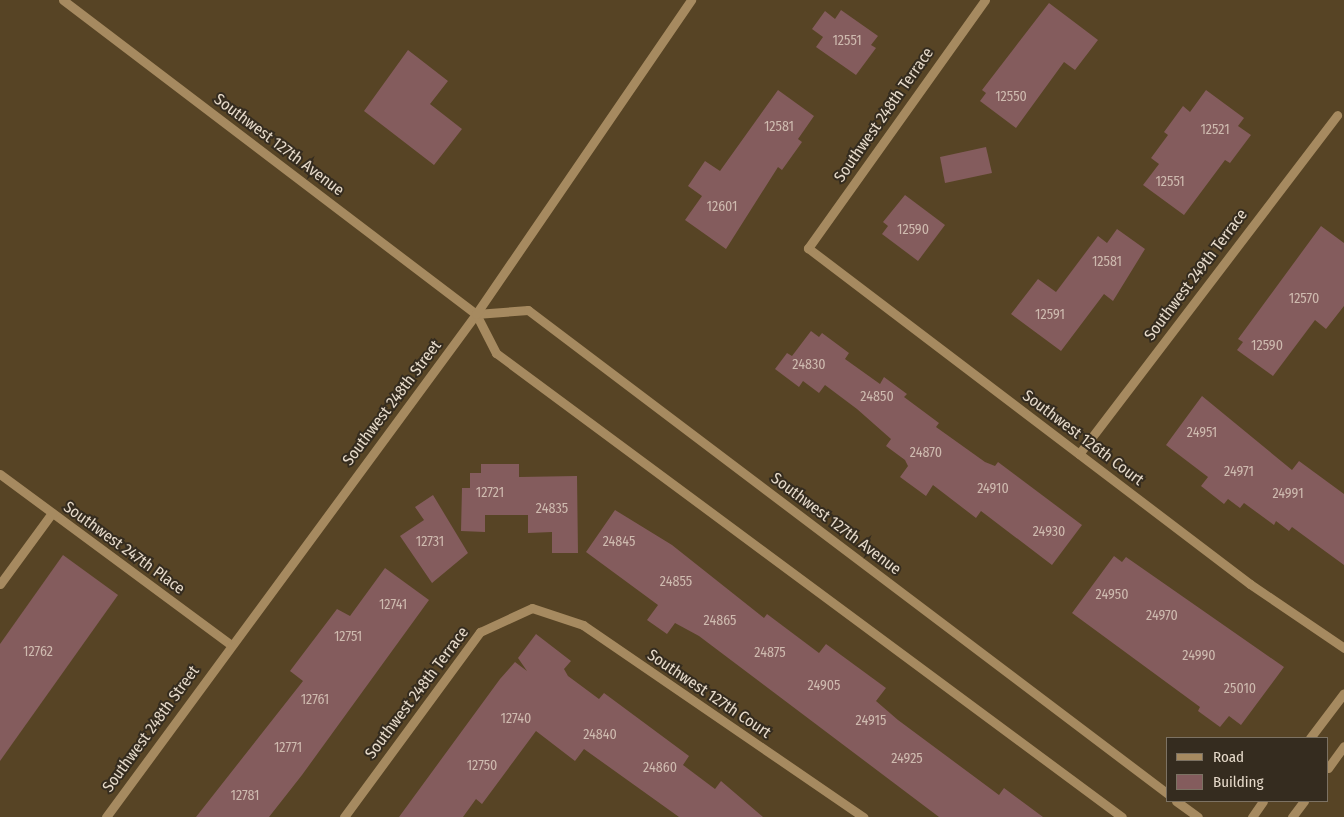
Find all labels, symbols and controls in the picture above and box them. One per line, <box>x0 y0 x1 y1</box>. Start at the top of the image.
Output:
house number: 12551 <box>832 33 862 49</box>
street label: Southwest 248th Terrace <box>830 44 938 186</box>
house number: 12550 <box>995 89 1027 105</box>
street label: Southwest 127th Avenue <box>210 90 348 200</box>
house number: 12581 <box>764 119 794 135</box>
house number: 12521 <box>1200 122 1230 138</box>
house number: 12551 <box>1155 174 1185 190</box>
house number: 12601 <box>707 199 737 215</box>
street label: Southwest 249th Terrace <box>1140 206 1252 344</box>
house number: 12590 <box>897 222 929 238</box>
house number: 12581 <box>1092 254 1122 270</box>
house number: 12570 <box>1289 291 1319 307</box>
house number: 12591 <box>1035 307 1065 323</box>
street label: Southwest 248th Street <box>339 337 445 469</box>
house number: 12590 <box>1251 338 1283 354</box>
house number: 24830 <box>792 357 826 373</box>
street label: Southwest 126th Court <box>1019 386 1147 490</box>
house number: 24850 <box>860 389 894 405</box>
house number: 24951 <box>1187 425 1217 441</box>
house number: 24870 <box>910 445 942 461</box>
house number: 24971 <box>1224 464 1254 480</box>
street label: Southwest 127th Avenue <box>767 469 905 579</box>
house number: 24910 <box>977 481 1009 497</box>
house number: 12721 <box>476 485 504 501</box>
house number: 24991 <box>1272 486 1304 502</box>
street label: Southwest 247th Place <box>60 498 188 598</box>
house number: 24835 <box>536 501 568 517</box>
house number: 24930 <box>1033 524 1065 540</box>
house number: 12731 <box>416 534 444 550</box>
house number: 24845 <box>603 534 635 550</box>
house number: 24855 <box>660 574 692 590</box>
house number: 24950 <box>1096 587 1128 603</box>
house number: 12741 <box>379 597 407 613</box>
house number: 24970 <box>1146 608 1178 624</box>
house number: 24865 <box>704 613 736 629</box>
street label: Southwest 248th Terrace <box>361 623 473 763</box>
house number: 12751 <box>334 629 362 645</box>
house number: 12762 <box>23 644 53 660</box>
street label: Southwest 127th Court <box>643 645 775 743</box>
house number: 24875 <box>754 645 786 661</box>
house number: 24990 <box>1182 648 1216 664</box>
street label: Southwest 248th Street <box>99 662 203 796</box>
house number: 24905 <box>808 678 840 694</box>
house number: 25010 <box>1224 681 1256 697</box>
house number: 12761 <box>301 692 329 708</box>
house number: 12740 <box>501 711 531 727</box>
house number: 24915 <box>856 713 886 729</box>
house number: 24840 <box>583 727 617 743</box>
legend <box>1166 737 1329 802</box>
house number: 12771 <box>274 740 302 756</box>
text: Road <box>1213 748 1244 766</box>
house number: 24925 <box>891 751 923 767</box>
house number: 12750 <box>467 758 497 774</box>
house number: 24860 <box>643 760 677 776</box>
text: Building <box>1213 773 1264 791</box>
house number: 12781 <box>230 788 260 804</box>

